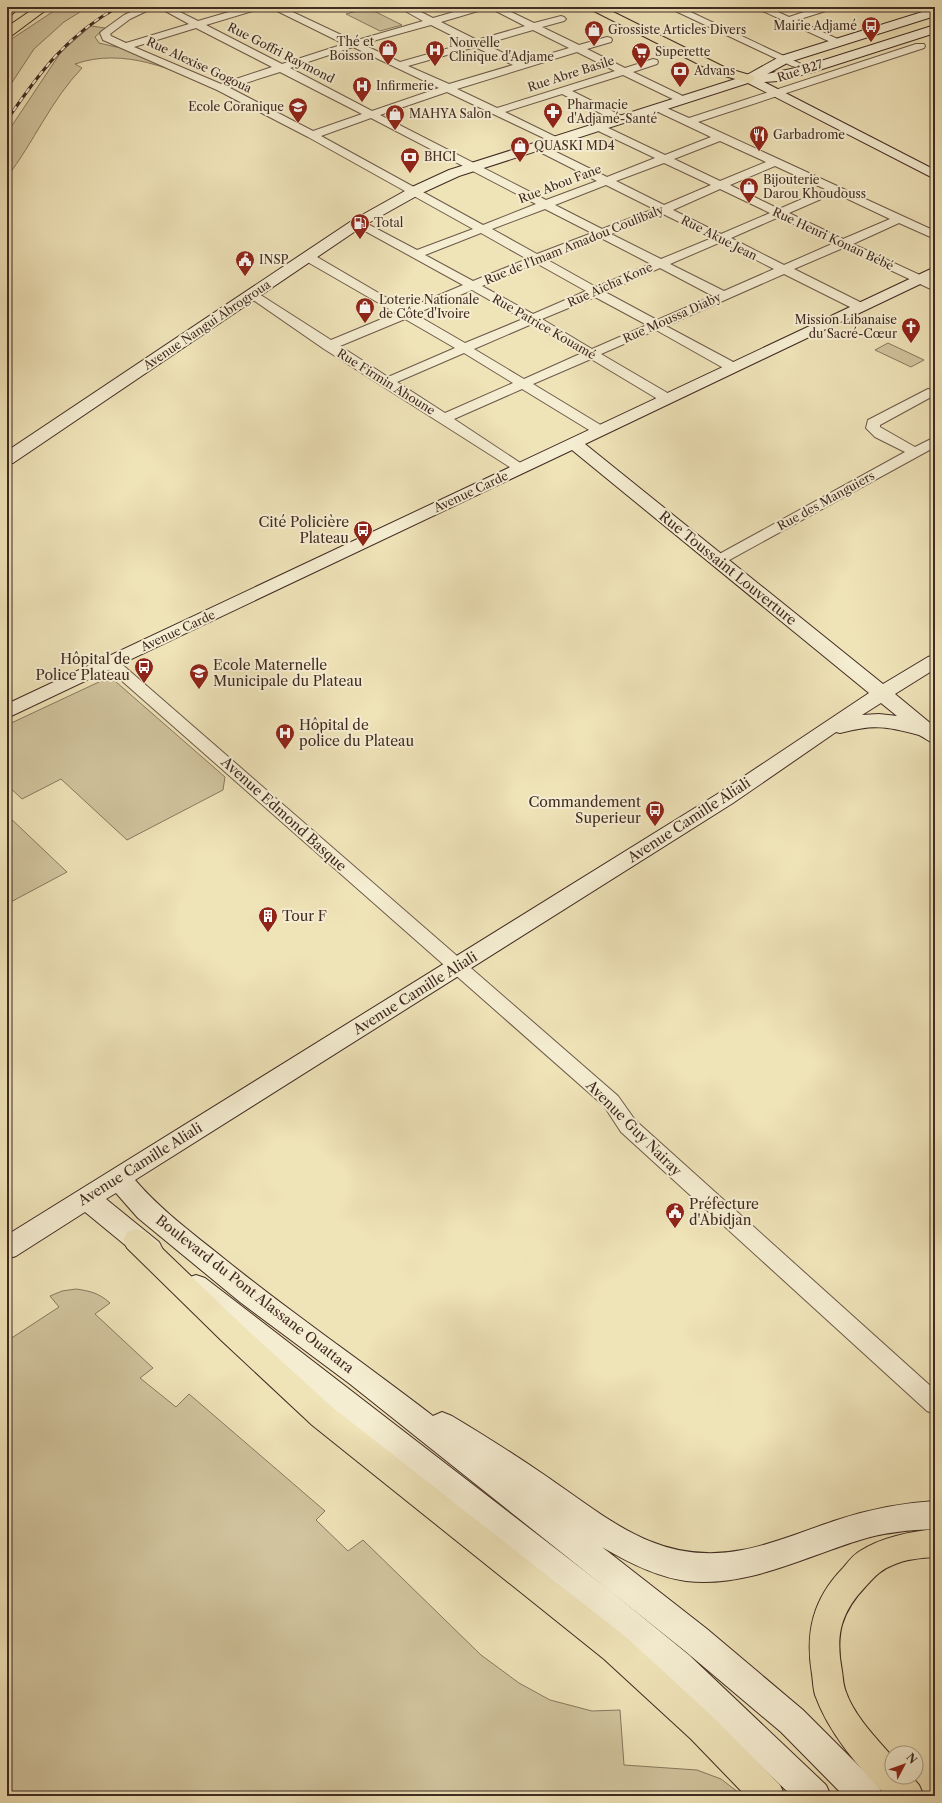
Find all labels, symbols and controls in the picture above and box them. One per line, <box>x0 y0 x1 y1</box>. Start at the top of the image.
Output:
bus stop icon: Mairie Adjamé <box>860 15 882 43</box>
place label: Mairie Adjamé <box>773 18 857 33</box>
street label: Rue Goffri Raymond <box>225 19 338 86</box>
shop icon: Grossiste Articles Divers <box>583 19 605 47</box>
place label: Grossiste Articles Divers <box>608 22 746 37</box>
street label: Rue Alexise Gogoua <box>144 34 255 96</box>
place label: Thé et Boisson <box>329 34 375 63</box>
place label: Nouvelle Clinique d'Adjame <box>449 35 554 64</box>
shop icon: Thé et Boisson <box>377 38 399 66</box>
hospital icon: Nouvelle Clinique d'Adjame <box>424 39 446 67</box>
supermarket icon: Superette <box>630 41 652 69</box>
place label: Superette <box>655 44 711 59</box>
street label: Rue Abre Basile <box>526 52 616 95</box>
street label: Rue B27 <box>775 56 825 85</box>
bank icon: Advans <box>669 60 691 88</box>
place label: Advans <box>693 63 735 78</box>
hospital icon: Infirmerie <box>351 75 373 103</box>
place label: Infirmerie <box>376 78 434 93</box>
school or university icon: Ecole Coranique <box>287 96 309 124</box>
place label: Pharmacie d'Adjamé-Santé <box>567 97 658 126</box>
place label: Ecole Coranique <box>188 99 284 114</box>
pharmacy icon: Pharmacie d'Adjamé-Santé <box>542 101 564 129</box>
shop icon: MAHYA Salon <box>384 103 406 131</box>
place label: MAHYA Salon <box>409 106 492 121</box>
restaurant icon: Garbadrome <box>748 124 770 152</box>
place label: Garbadrome <box>773 127 845 142</box>
shop icon: QUASKI MD4 <box>509 135 531 163</box>
place label: QUASKI MD4 <box>534 138 615 153</box>
bank icon: BHCI <box>399 146 421 174</box>
place label: BHCI <box>424 149 456 164</box>
street label: Rue Abou Fane <box>516 161 604 206</box>
place label: Bijouterie Darou Khoudouss <box>763 172 866 201</box>
shop icon: Bijouterie Darou Khoudouss <box>738 176 760 204</box>
street label: Rue de l'Imam Amadou Coulibaly <box>482 202 666 287</box>
street label: Rue Henri Konan Bébé <box>770 204 897 273</box>
fuel station icon: Total <box>349 212 371 240</box>
street label: Rue Akue Jean <box>679 212 760 263</box>
place label: Total <box>374 215 404 230</box>
public building icon: INSP <box>234 249 256 277</box>
place label: INSP <box>259 252 289 267</box>
street label: Rue Aicha Kone <box>565 259 655 310</box>
street label: Avenue Nangui Abrogroua <box>139 276 274 373</box>
street label: Rue Moussa Diaby <box>620 289 723 346</box>
street label: Rue Patrice Kouamé <box>490 291 599 363</box>
place label: Loterie Nationale de Côte d'Ivoire <box>379 292 479 321</box>
shop icon: Loterie Nationale de Côte d'Ivoire <box>354 296 376 324</box>
place label: Mission Libanaise du Sacré-Cœur <box>795 312 897 341</box>
church icon: Mission Libanaise du Sacré-Cœur <box>900 316 922 344</box>
street label: Rue Firmin Ahoune <box>334 345 438 418</box>
street label: Avenue Carde <box>430 468 511 516</box>
street label: Rue des Manguiers <box>775 468 877 533</box>
street label: Rue Toussaint Louverture <box>656 507 801 629</box>
place label: Cité Policière Plateau <box>259 513 349 547</box>
bus stop icon: Cité Policière Plateau <box>352 519 374 547</box>
street label: Avenue Carde <box>137 607 218 655</box>
place label: Hôpital de Police Plateau <box>36 650 130 684</box>
bus stop icon: Hôpital de Police Plateau <box>133 656 155 684</box>
place label: Ecole Maternelle Municipale du Plateau <box>213 656 363 690</box>
school or university icon: Ecole Maternelle Municipale du Plateau <box>188 662 210 690</box>
place label: Hôpital de police du Plateau <box>299 716 414 750</box>
hospital icon: Hôpital de police du Plateau <box>274 722 296 750</box>
street label: Avenue Edmond Basque <box>217 752 351 875</box>
street label: Avenue Camille Aliali <box>623 774 754 867</box>
place label: Commandement Superieur <box>528 793 641 827</box>
bus stop icon: Commandement Superieur <box>644 799 666 827</box>
building icon: Tour F <box>257 905 279 933</box>
place label: Tour F <box>282 907 327 925</box>
street label: Avenue Camille Aliali <box>349 948 480 1039</box>
street label: Avenue Guy Nairay <box>582 1076 686 1180</box>
street label: Avenue Camille Aliali <box>74 1119 205 1210</box>
place label: Préfecture d'Abidjan <box>689 1195 759 1229</box>
public building icon: Préfecture d'Abidjan <box>664 1201 686 1229</box>
street label: Boulevard du Pont Alassane Ouattara <box>152 1211 358 1377</box>
north arrow <box>884 1745 924 1785</box>
text: N <box>903 1750 920 1767</box>

